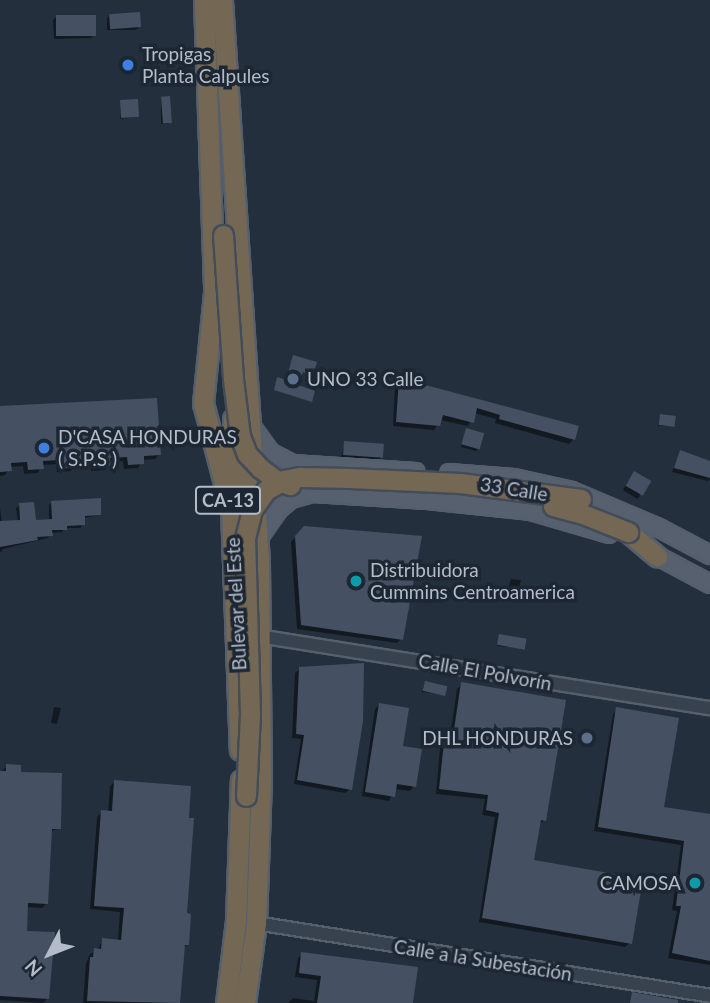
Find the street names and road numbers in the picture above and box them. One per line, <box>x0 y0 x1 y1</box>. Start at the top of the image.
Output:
street label: 33 Calle <box>479 472 549 506</box>
road number: CA-13 <box>195 486 261 514</box>
street label: Bulevar del Este <box>221 537 251 671</box>
street label: Calle El Polvorín <box>417 649 553 695</box>
street label: Calle a la Subestación <box>392 935 574 985</box>

